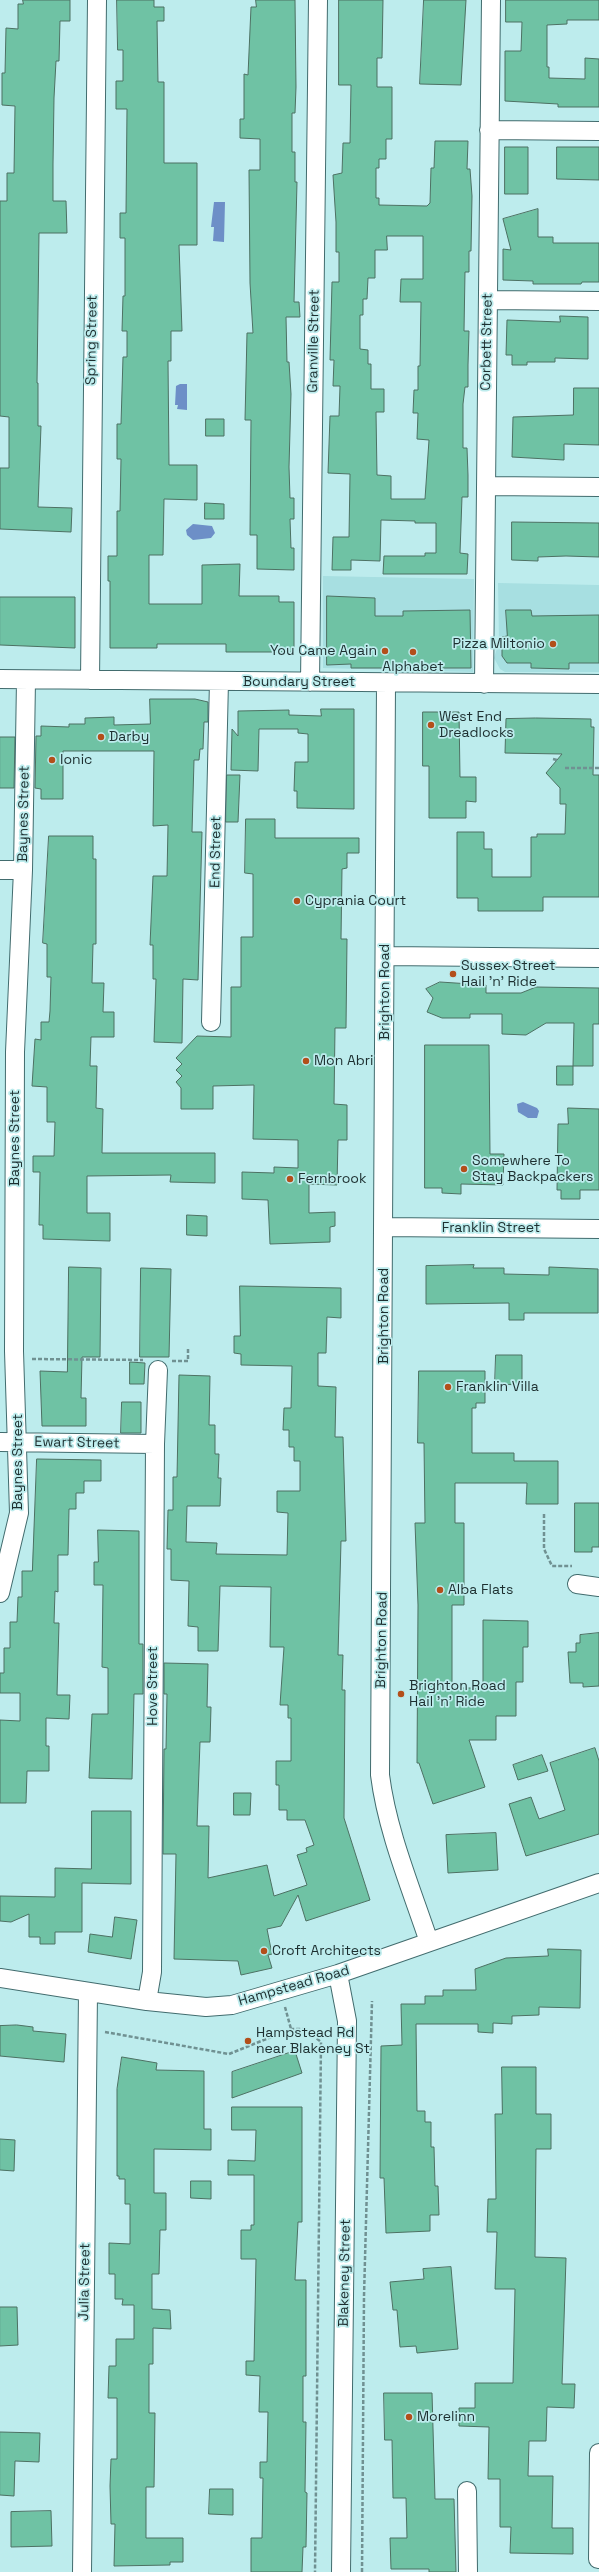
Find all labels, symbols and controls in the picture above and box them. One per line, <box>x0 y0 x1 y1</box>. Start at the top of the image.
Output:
street label: Granville Street <box>305 289 323 393</box>
street label: Corbett Street <box>478 293 496 391</box>
street label: Spring Street <box>83 295 101 385</box>
place label: Pizza Miltonio <box>452 636 545 652</box>
marker: Pizza Miltonio <box>548 639 558 649</box>
place label: You Came Again <box>270 643 377 659</box>
marker: You Came Again <box>380 646 390 656</box>
marker: Alphabet <box>408 647 418 657</box>
place label: Alphabet <box>382 659 444 675</box>
street label: Boundary Street <box>243 674 355 690</box>
place label: West End Dreadlocks <box>439 709 514 742</box>
marker: West End Dreadlocks <box>426 720 436 730</box>
place label: Darby <box>109 729 149 745</box>
marker: Darby <box>96 732 106 742</box>
place label: Ionic <box>60 752 92 768</box>
marker: Ionic <box>47 755 57 765</box>
street label: Baynes Street <box>15 766 33 862</box>
street label: End Street <box>207 816 225 888</box>
place label: Cyprania Court <box>305 893 406 909</box>
marker: Cyprania Court <box>292 896 302 906</box>
street label: Brighton Road <box>377 944 393 1040</box>
place label: Sussex Street Hail 'n' Ride <box>461 958 555 990</box>
marker: Sussex Street Hail 'n' Ride <box>448 969 458 979</box>
place label: Mon Abri <box>314 1053 373 1069</box>
marker: Mon Abri <box>301 1056 311 1066</box>
street label: Baynes Street <box>7 1090 23 1186</box>
place label: Somewhere To Stay Backpackers <box>472 1153 593 1186</box>
marker: Somewhere To Stay Backpackers <box>459 1164 469 1174</box>
place label: Fernbrook <box>298 1171 367 1187</box>
marker: Fernbrook <box>285 1174 295 1184</box>
street label: Franklin Street <box>442 1220 540 1236</box>
street label: Brighton Road <box>376 1268 392 1364</box>
place label: Franklin Villa <box>456 1379 539 1395</box>
marker: Franklin Villa <box>443 1382 453 1392</box>
street label: Baynes Street <box>10 1414 26 1510</box>
street label: Ewart Street <box>34 1434 120 1452</box>
place label: Alba Flats <box>448 1582 513 1598</box>
marker: Alba Flats <box>435 1585 445 1595</box>
street label: Brighton Road <box>373 1592 391 1688</box>
street label: Hove Street <box>145 1646 161 1726</box>
place label: Brighton Road Hail 'n' Ride <box>409 1678 506 1710</box>
marker: Brighton Road Hail 'n' Ride <box>396 1689 406 1699</box>
place label: Croft Architects <box>272 1943 381 1959</box>
marker: Croft Architects <box>259 1946 269 1956</box>
street label: Hampstead Road <box>236 1962 352 2010</box>
place label: Hampstead Rd near Blakeney St <box>256 2025 370 2058</box>
marker: Hampstead Rd near Blakeney St <box>243 2036 253 2046</box>
street label: Blakeney Street <box>336 2219 354 2327</box>
street label: Julia Street <box>76 2243 94 2321</box>
place label: Morelinn <box>417 2409 475 2425</box>
marker: Morelinn <box>404 2412 414 2422</box>

